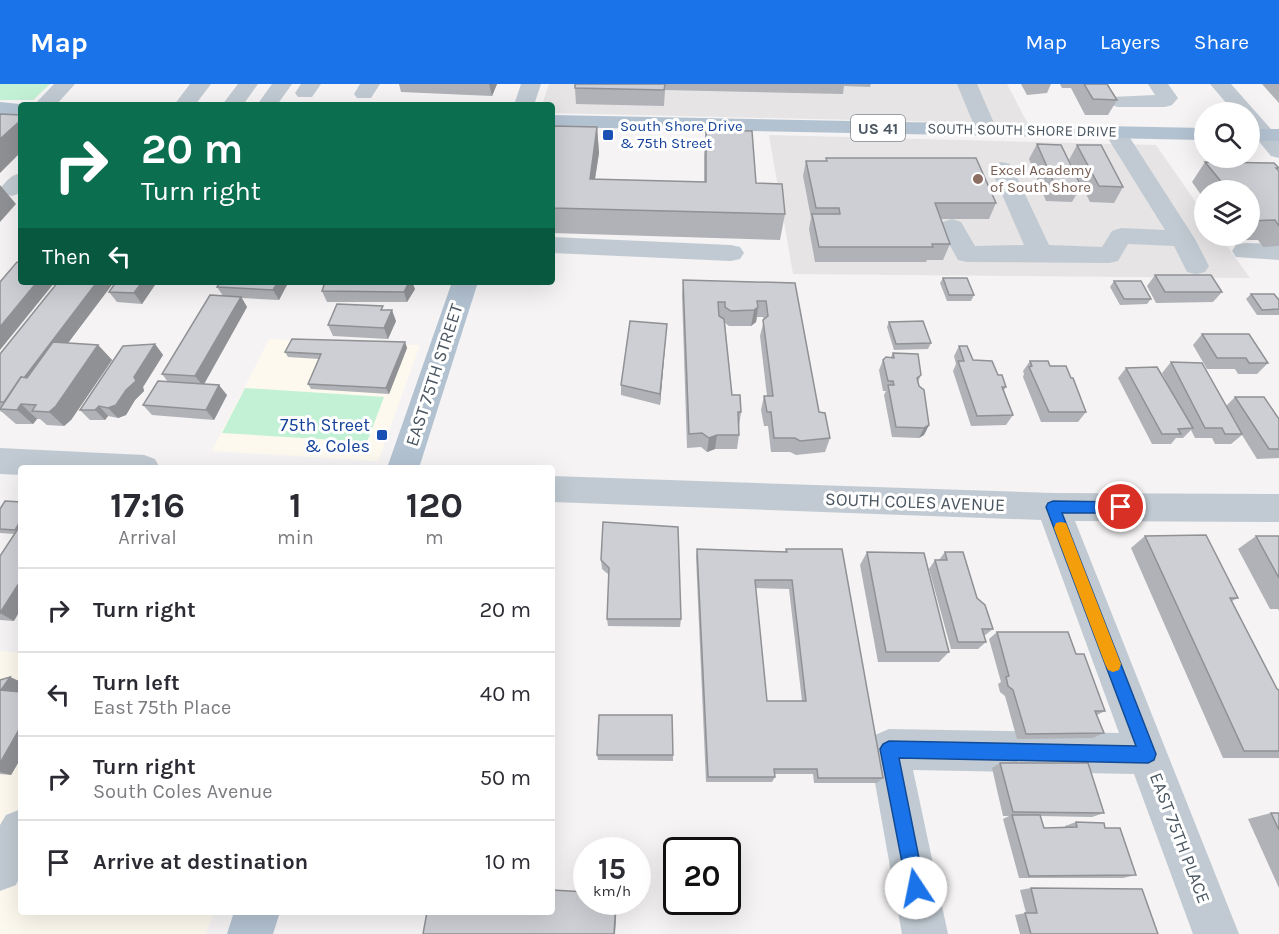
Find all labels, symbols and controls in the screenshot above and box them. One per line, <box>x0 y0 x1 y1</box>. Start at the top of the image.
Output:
text: Map <box>30 26 88 59</box>
text: Map <box>1025 30 1067 54</box>
text: Layers <box>1100 30 1161 54</box>
text: Share <box>1194 30 1249 54</box>
map controls <box>1194 102 1260 246</box>
button: search <box>1194 102 1260 168</box>
road number: US 41 <box>851 115 905 141</box>
place label: South Shore Drive & 75th Street <box>620 117 743 152</box>
street label: SOUTH SOUTH SHORE DRIVE <box>927 119 1117 141</box>
text: 20 m <box>141 124 243 174</box>
icon: right <box>42 126 120 204</box>
marker: South Shore Drive & 75th Street <box>601 128 615 142</box>
place label: Excel Academy of South Shore <box>990 161 1092 196</box>
marker: Excel Academy of South Shore <box>971 172 985 186</box>
text: Turn right <box>141 175 261 207</box>
button: layers <box>1194 180 1260 246</box>
icon: left <box>103 240 136 273</box>
text: Then <box>42 244 91 270</box>
street label: EAST 75TH STREET <box>401 301 467 449</box>
place label: 75th Street & Coles <box>280 414 370 457</box>
marker: 75th Street & Coles <box>375 428 389 442</box>
pin <box>1095 481 1146 532</box>
text: 17:16 <box>110 484 185 526</box>
text: 1 <box>289 484 302 526</box>
text: 120 <box>406 484 463 526</box>
street label: SOUTH COLES AVENUE <box>825 488 1005 516</box>
icon: arrive <box>1104 490 1137 523</box>
text: Arrival <box>118 526 177 549</box>
text: min <box>277 526 314 549</box>
text: m <box>425 526 444 549</box>
icon: right <box>42 594 75 627</box>
text: Turn right <box>93 597 196 623</box>
text: 20 m <box>479 597 531 623</box>
text: Turn left <box>93 670 180 696</box>
icon: left <box>42 678 75 711</box>
text: 40 m <box>480 681 531 707</box>
text: East 75th Place <box>93 696 231 719</box>
text: Turn right <box>93 754 196 780</box>
icon: right <box>42 762 75 795</box>
text: 50 m <box>480 765 531 791</box>
street label: EAST 75TH PLACE <box>1145 769 1215 907</box>
text: South Coles Avenue <box>93 780 273 803</box>
speed limit sign: 20 <box>663 837 741 915</box>
icon: arrive <box>42 846 75 879</box>
text: Arrive at destination <box>93 849 308 875</box>
text: 10 m <box>485 849 531 875</box>
text: 15 <box>598 851 626 887</box>
position arrow <box>884 856 948 920</box>
text: km/h <box>593 882 631 900</box>

